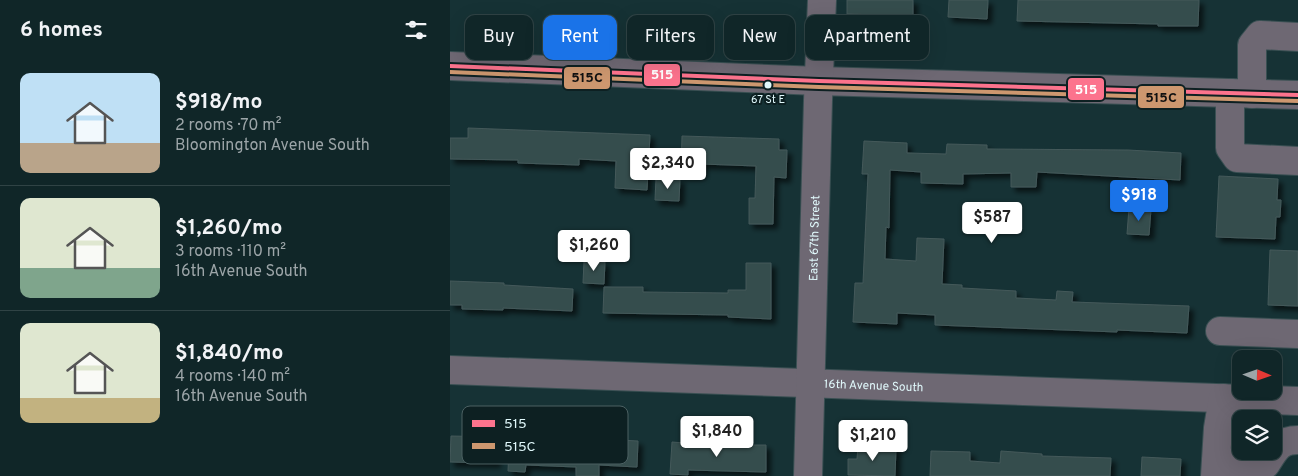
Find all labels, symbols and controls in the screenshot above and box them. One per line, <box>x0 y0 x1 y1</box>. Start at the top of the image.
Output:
chip: Buy <box>465 15 533 60</box>
chip: Rent <box>543 15 617 60</box>
chip: Filters <box>627 15 714 60</box>
chip: New <box>724 15 795 60</box>
chip: Apartment <box>805 15 929 60</box>
icon: filters <box>402 16 430 44</box>
text: 6 homes <box>20 17 103 44</box>
line badge: 515 <box>643 63 681 87</box>
line badge: 515C <box>563 66 611 90</box>
text: 515 <box>651 67 673 84</box>
text: 515C <box>571 70 603 87</box>
line badge: 515 <box>1067 77 1105 101</box>
marker: 67 St E <box>763 80 773 90</box>
text: 515 <box>1075 82 1097 99</box>
line badge: 515C <box>1137 85 1185 109</box>
text: $918/mo <box>175 89 262 116</box>
text: 515C <box>1145 90 1177 107</box>
icon: home <box>60 93 120 153</box>
place label: 67 St E <box>751 93 785 107</box>
text: 2 rooms · 70 m² <box>175 116 282 136</box>
text: Bloomington Avenue South <box>175 136 370 156</box>
pin: $2,340 <box>627 148 709 190</box>
text: $2,340 <box>641 154 695 174</box>
pin: $918 <box>1109 180 1169 222</box>
text: $918 <box>1121 186 1157 206</box>
street label: East 67th Street <box>806 195 824 281</box>
pin: $587 <box>962 202 1022 244</box>
text: $587 <box>973 208 1011 228</box>
text: $1,260/mo <box>175 215 282 242</box>
icon: home <box>60 218 120 278</box>
pin: $1,260 <box>553 230 635 272</box>
text: $1,260 <box>569 236 619 256</box>
text: 3 rooms · 110 m² <box>175 242 286 262</box>
text: 16th Avenue South <box>175 262 308 282</box>
text: $1,840/mo <box>175 340 283 367</box>
icon: home <box>60 343 120 403</box>
north arrow <box>1232 350 1282 400</box>
map controls <box>1232 350 1282 460</box>
text: 4 rooms · 140 m² <box>175 367 290 387</box>
street label: 16th Avenue South <box>824 377 924 396</box>
text: 16th Avenue South <box>175 387 308 407</box>
legend <box>462 406 628 464</box>
button: layers <box>1232 410 1282 460</box>
text: 515 <box>504 416 527 433</box>
pin: $1,840 <box>676 416 758 458</box>
pin: $1,210 <box>832 420 914 462</box>
text: $1,840 <box>691 422 743 442</box>
text: $1,210 <box>850 426 896 446</box>
text: 515C <box>504 439 536 456</box>

